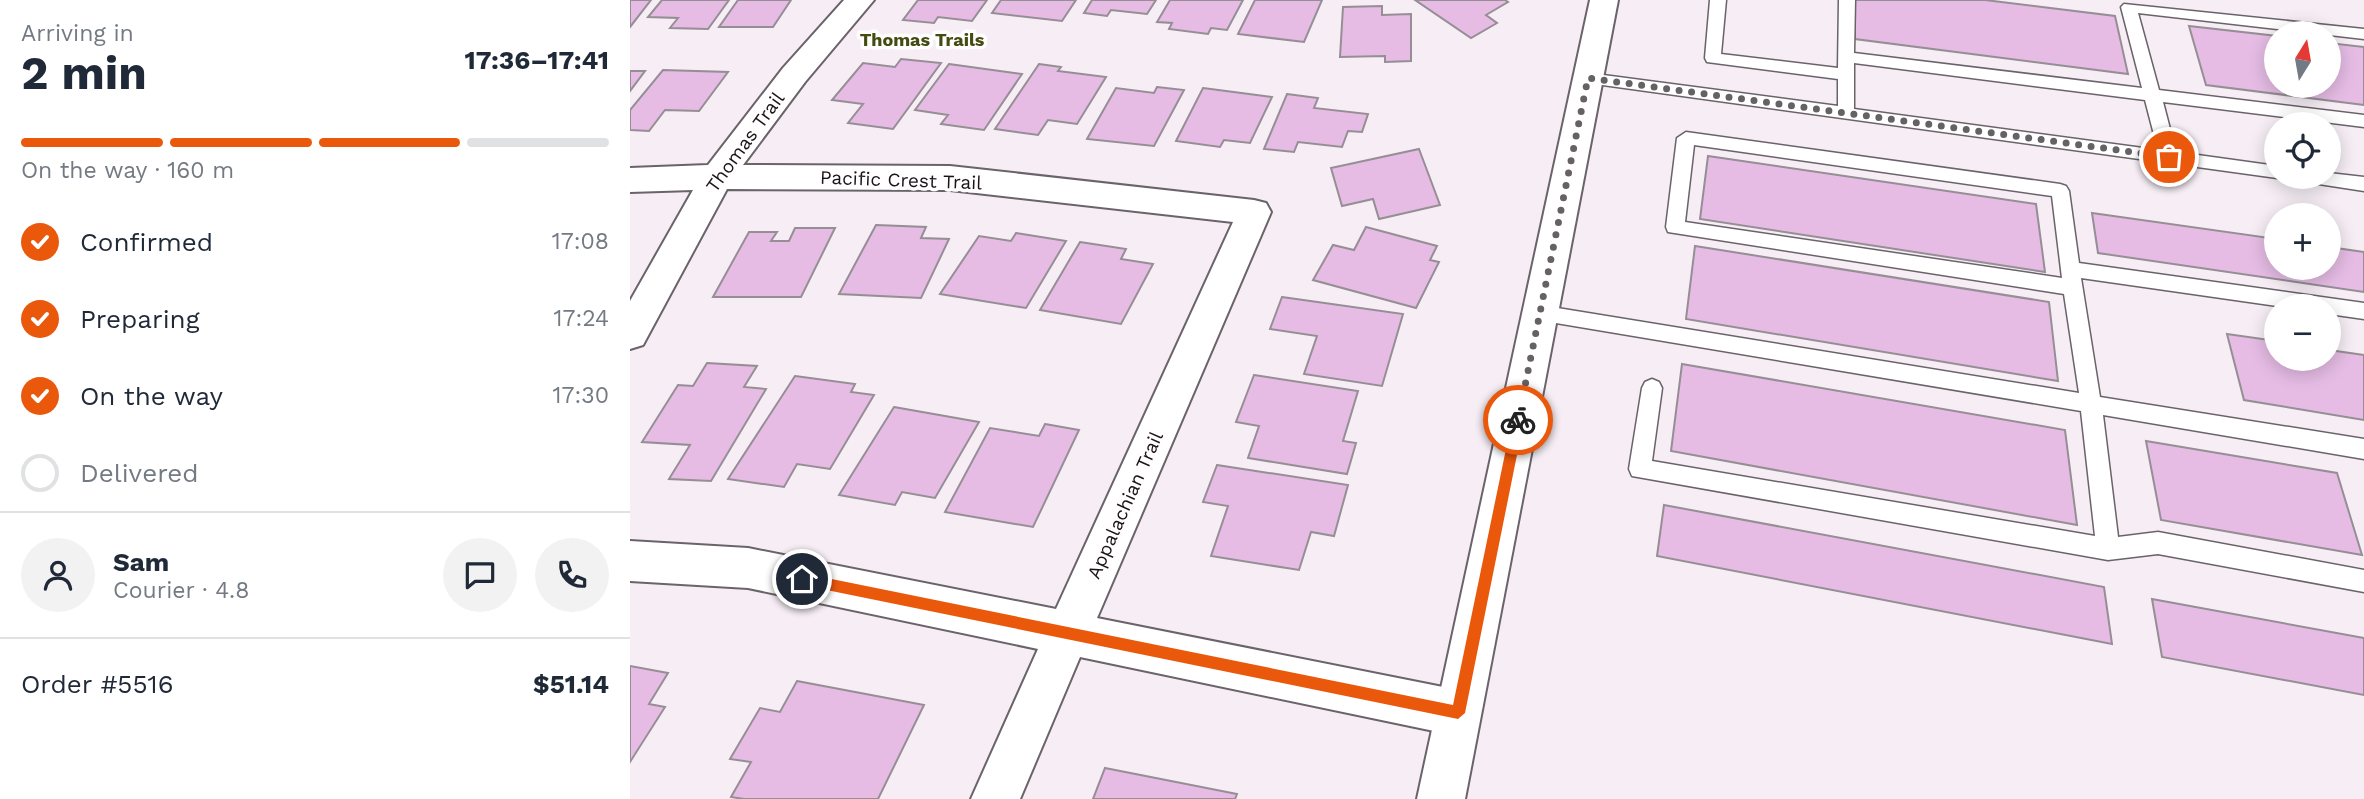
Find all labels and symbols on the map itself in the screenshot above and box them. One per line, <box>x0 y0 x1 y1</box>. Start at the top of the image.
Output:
north arrow <box>2264 21 2342 98</box>
district label: Thomas Trails <box>860 29 985 50</box>
street label: Thomas Trail <box>701 87 789 197</box>
pin <box>2139 127 2199 187</box>
street label: Pacific Crest Trail <box>819 166 983 194</box>
courier <box>1483 385 1553 455</box>
street label: Appalachian Trail <box>1082 428 1168 582</box>
pin <box>772 549 832 609</box>

